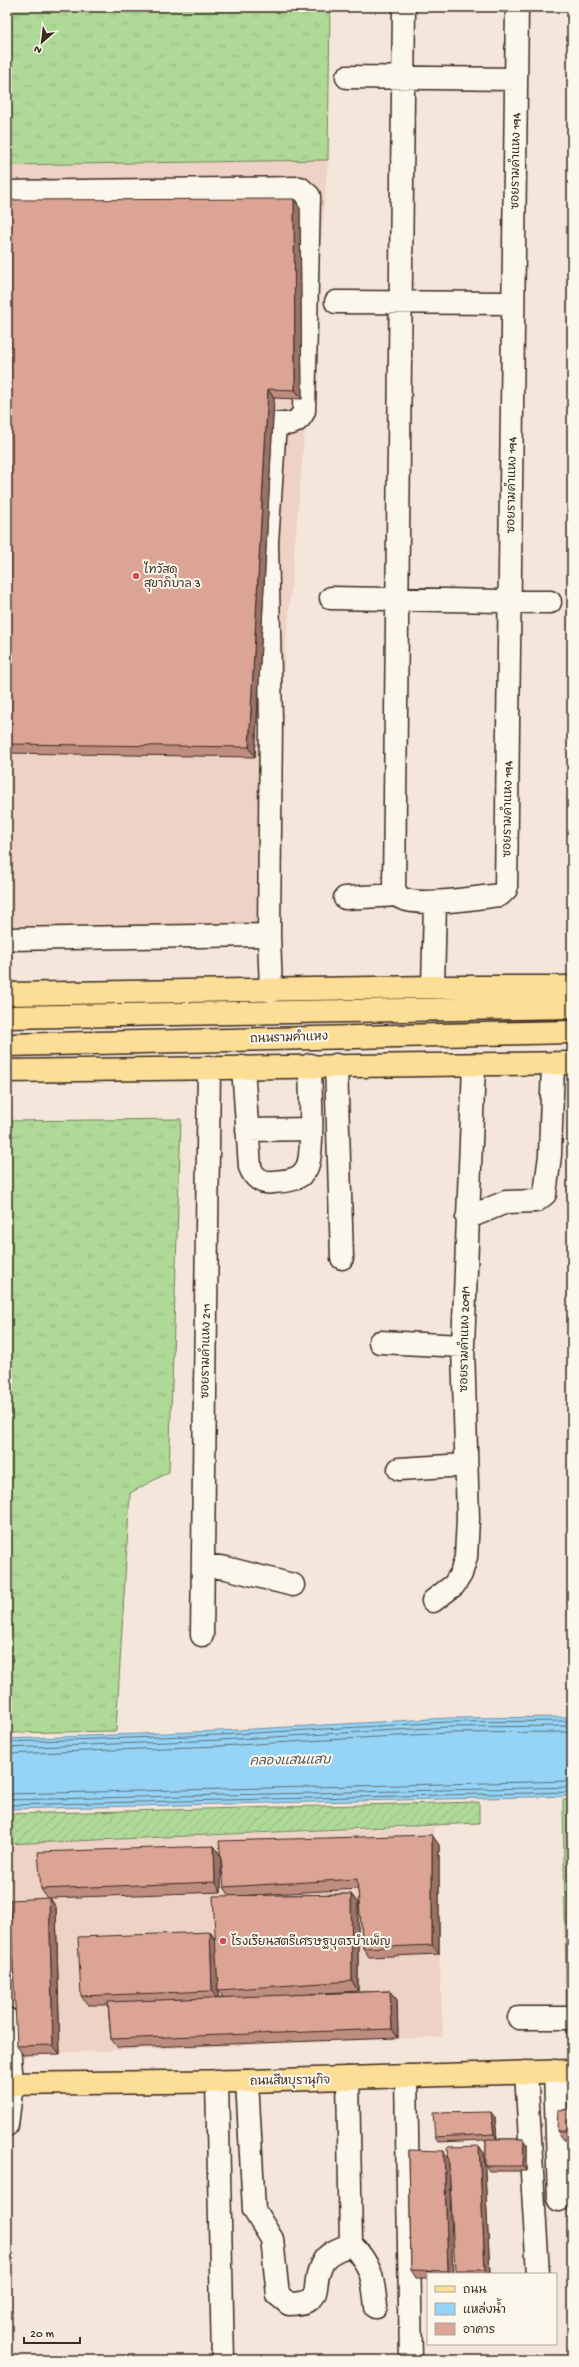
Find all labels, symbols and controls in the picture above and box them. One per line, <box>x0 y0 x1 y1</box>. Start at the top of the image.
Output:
north arrow <box>22 22 62 62</box>
text: N <box>32 42 44 56</box>
street label: ซอยรามคำแหง 194 <box>507 112 525 209</box>
street label: ซอยรามคำแหง 194 <box>503 436 521 533</box>
place label: ไทวัสดุ สุขาภิบาล 3 <box>143 561 201 592</box>
marker: ไทวัสดุ สุขาภิบาล 3 <box>131 571 141 581</box>
street label: ซอยรามคำแหง 194 <box>499 760 517 857</box>
street label: ถนนรามคำแหง <box>250 1029 328 1047</box>
street label: ซอยรามคำแหง 209/1 <box>456 1286 474 1392</box>
street label: ซอยรามคำแหง 211 <box>197 1303 215 1399</box>
water label: คลองแสนแสบ <box>250 1753 332 1770</box>
place label: โรงเรียนสตรีเศรษฐบุตรบำเพ็ญ <box>231 1933 391 1950</box>
marker: โรงเรียนสตรีเศรษฐบุตรบำเพ็ญ <box>218 1936 228 1946</box>
street label: ถนนสีหบุรานุกิจ <box>250 2072 330 2090</box>
legend <box>427 2273 557 2345</box>
text: ถนน <box>463 2284 487 2298</box>
text: แหล่งน้ำ <box>463 2298 506 2318</box>
scale bar <box>24 2319 80 2345</box>
text: อาคาร <box>463 2324 495 2338</box>
text: 20 m <box>30 2328 55 2342</box>

